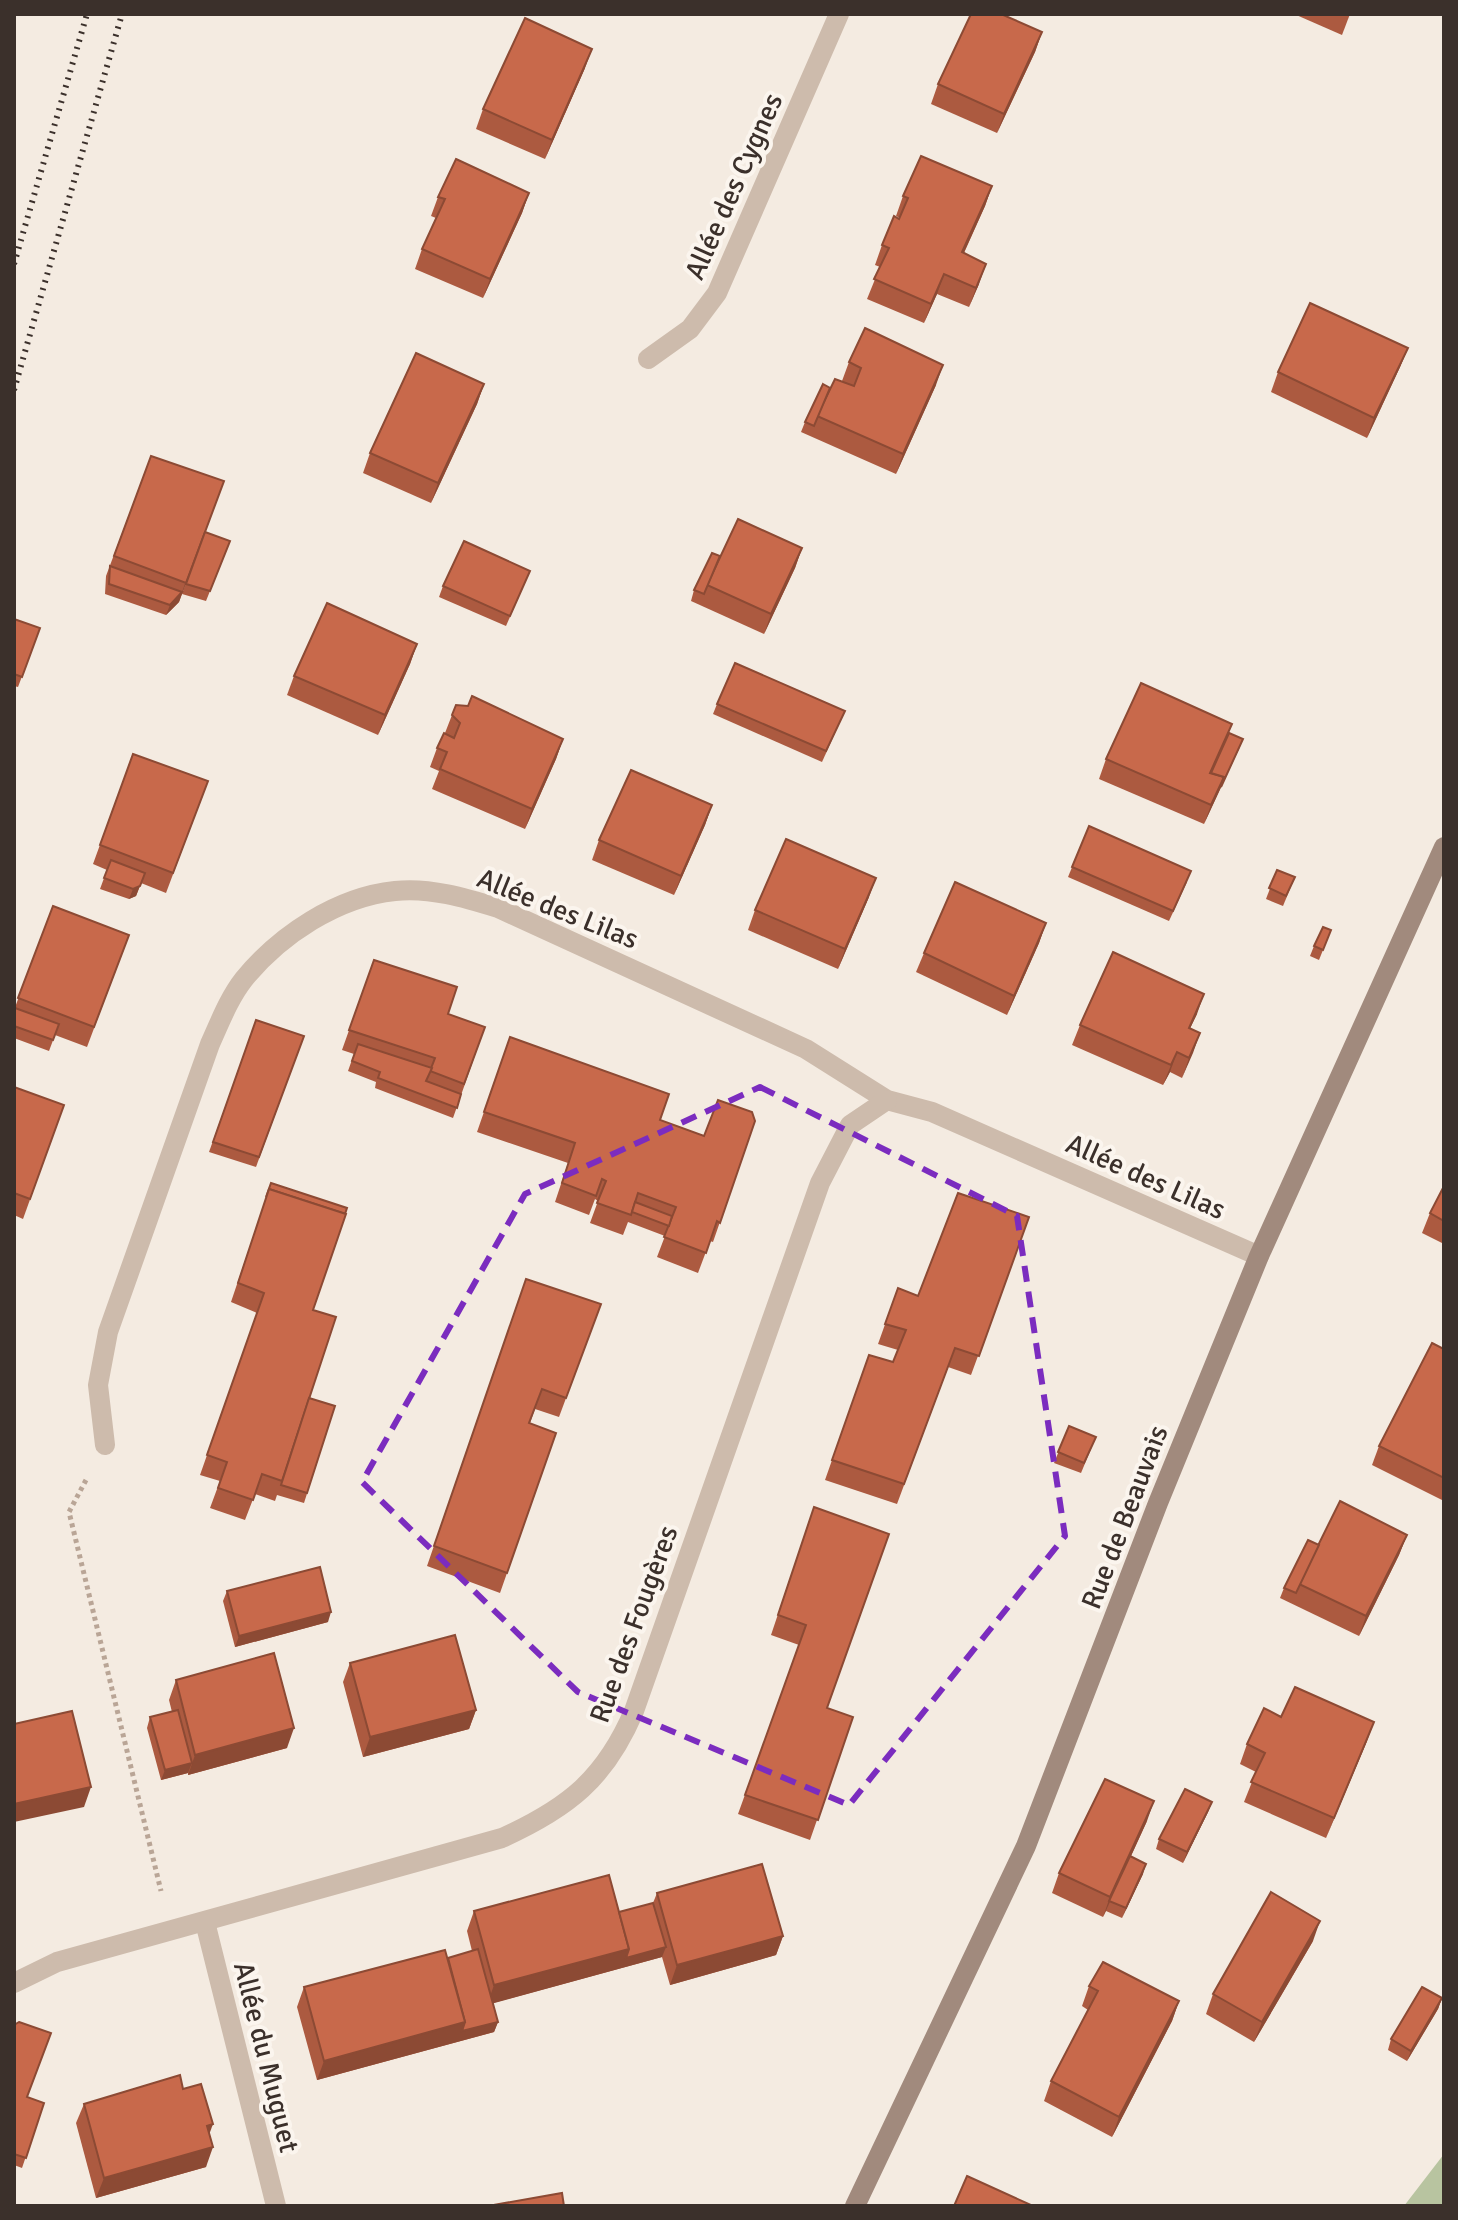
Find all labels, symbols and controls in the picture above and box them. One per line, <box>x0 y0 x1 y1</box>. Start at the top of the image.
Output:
street label: Allée des Cygnes <box>678 88 790 285</box>
street label: Allée des Lilas <box>472 861 643 957</box>
street label: Allée des Lilas <box>1061 1127 1230 1227</box>
street label: Rue de Beauvais <box>1074 1421 1176 1614</box>
street label: Rue des Fougères <box>582 1521 685 1728</box>
street label: Allée du Muguet <box>226 1959 306 2156</box>

